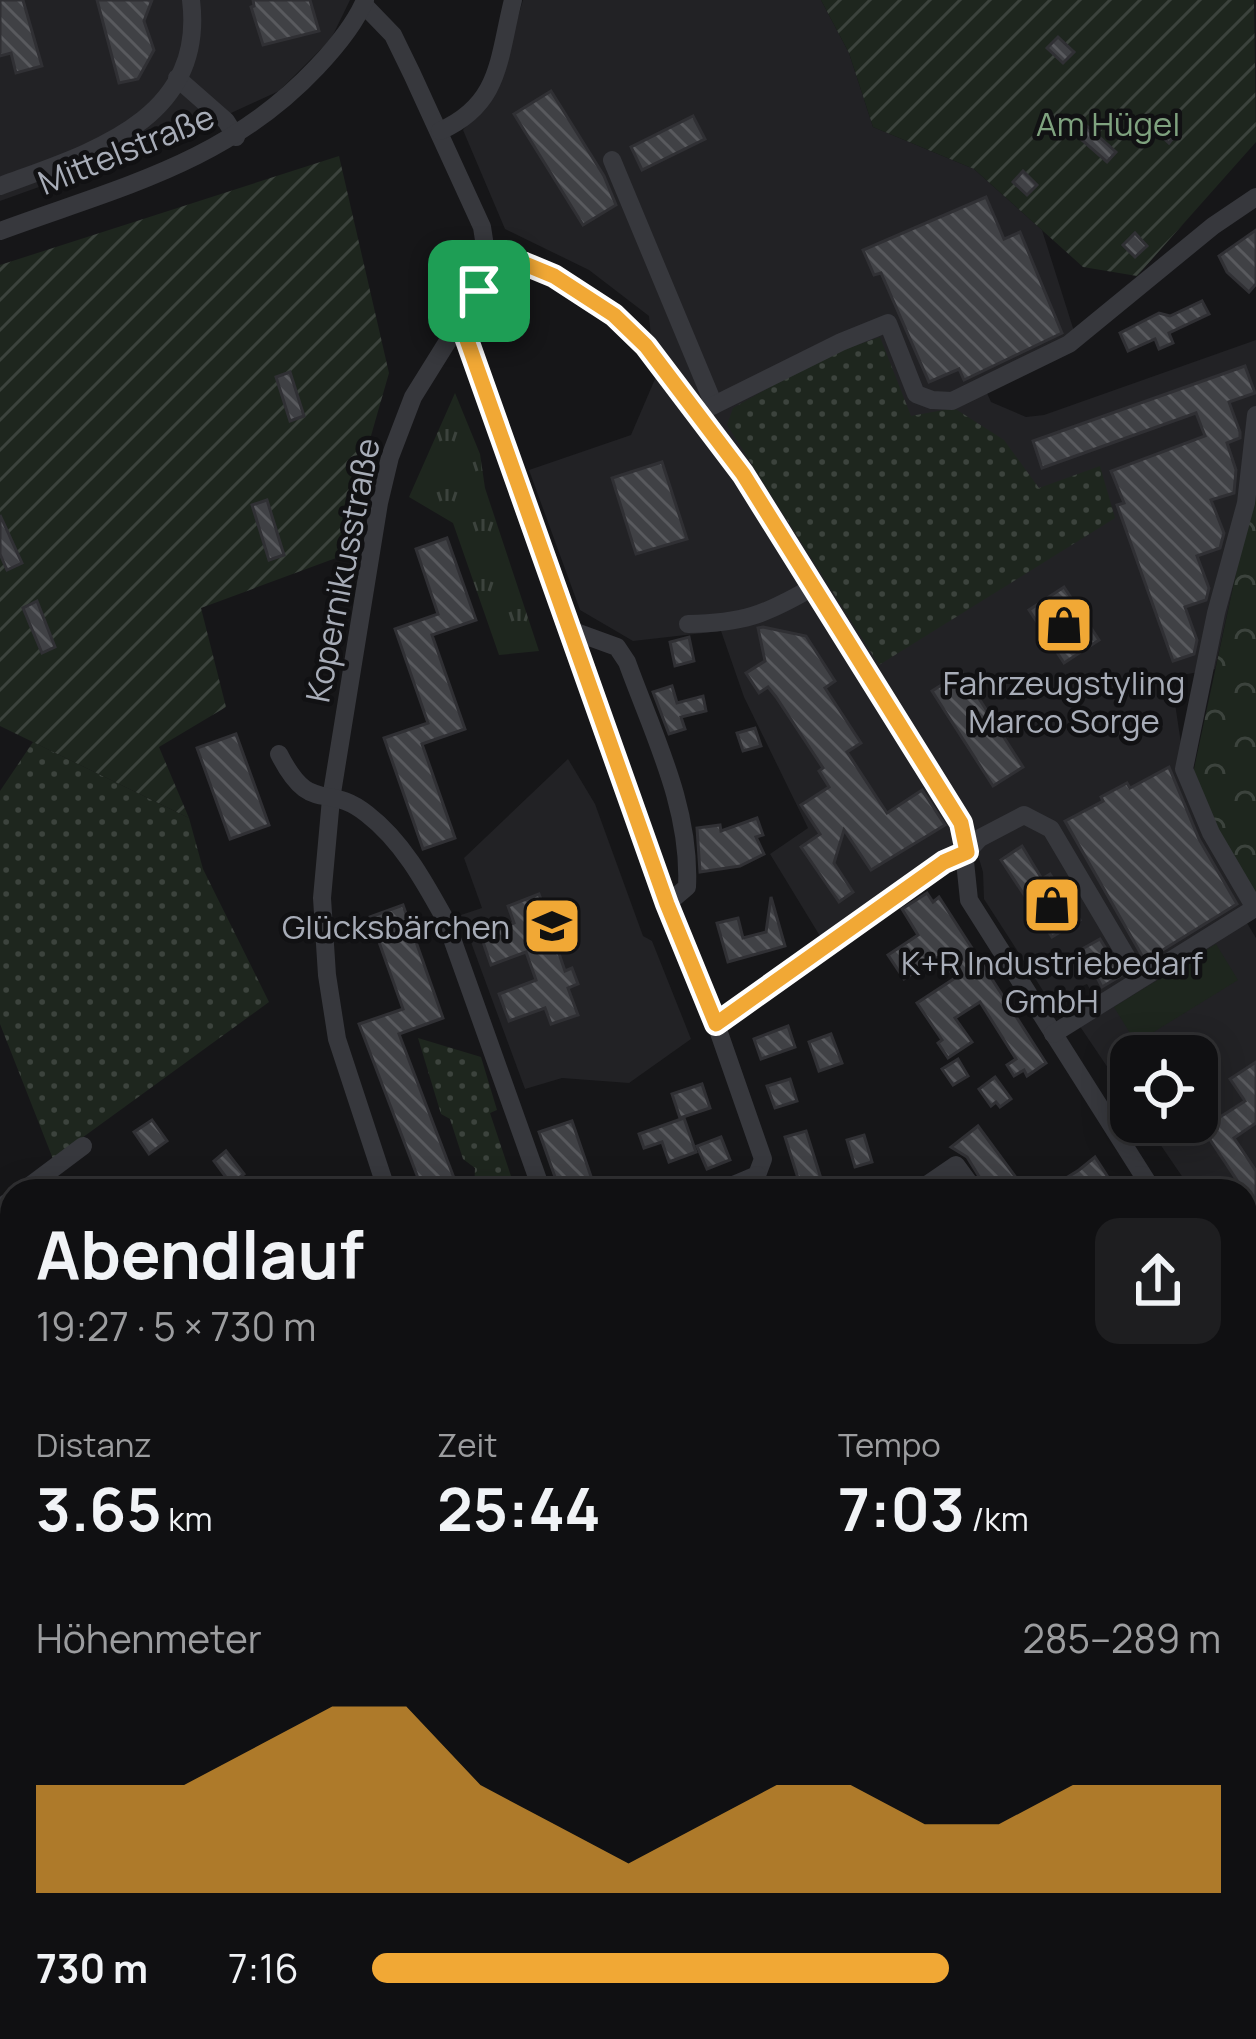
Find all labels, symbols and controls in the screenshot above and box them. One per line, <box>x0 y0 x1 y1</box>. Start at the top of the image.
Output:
street label: Mittelstraße <box>31 93 221 205</box>
park label: Am Hügel <box>1036 101 1180 146</box>
pin <box>428 240 530 342</box>
icon: arrive <box>446 258 512 324</box>
street label: Kopernikusstraße <box>294 434 390 706</box>
shop icon: Fahrzeugstyling Marco Sorge <box>1033 594 1095 656</box>
place label: Fahrzeugstyling Marco Sorge <box>943 660 1185 743</box>
shop icon: K+R Industriebedarf GmbH <box>1021 874 1083 936</box>
school or university icon: Glücksbärchen <box>521 895 583 957</box>
place label: Glücksbärchen <box>282 904 510 949</box>
place label: K+R Industriebedarf GmbH <box>901 940 1203 1023</box>
map controls <box>1110 1035 1218 1143</box>
button: locate <box>1110 1035 1218 1143</box>
text: Abendlauf <box>36 1209 364 1299</box>
button: share <box>1095 1218 1221 1344</box>
text: 19:27 · 5 × 730 m <box>36 1299 316 1353</box>
text: Distanz <box>36 1422 152 1467</box>
text: Zeit <box>437 1422 497 1467</box>
text: Tempo <box>838 1422 941 1467</box>
text: 3.65 <box>36 1467 162 1549</box>
text: 25:44 <box>437 1467 601 1549</box>
text: 7:03 <box>838 1467 965 1549</box>
text: km <box>162 1496 213 1541</box>
text: /km <box>965 1496 1029 1541</box>
text: Höhenmeter <box>36 1611 262 1665</box>
text: 285–289 m <box>1023 1611 1221 1665</box>
text: 730 m <box>36 1941 148 1995</box>
text: 7:16 <box>228 1941 299 1995</box>

